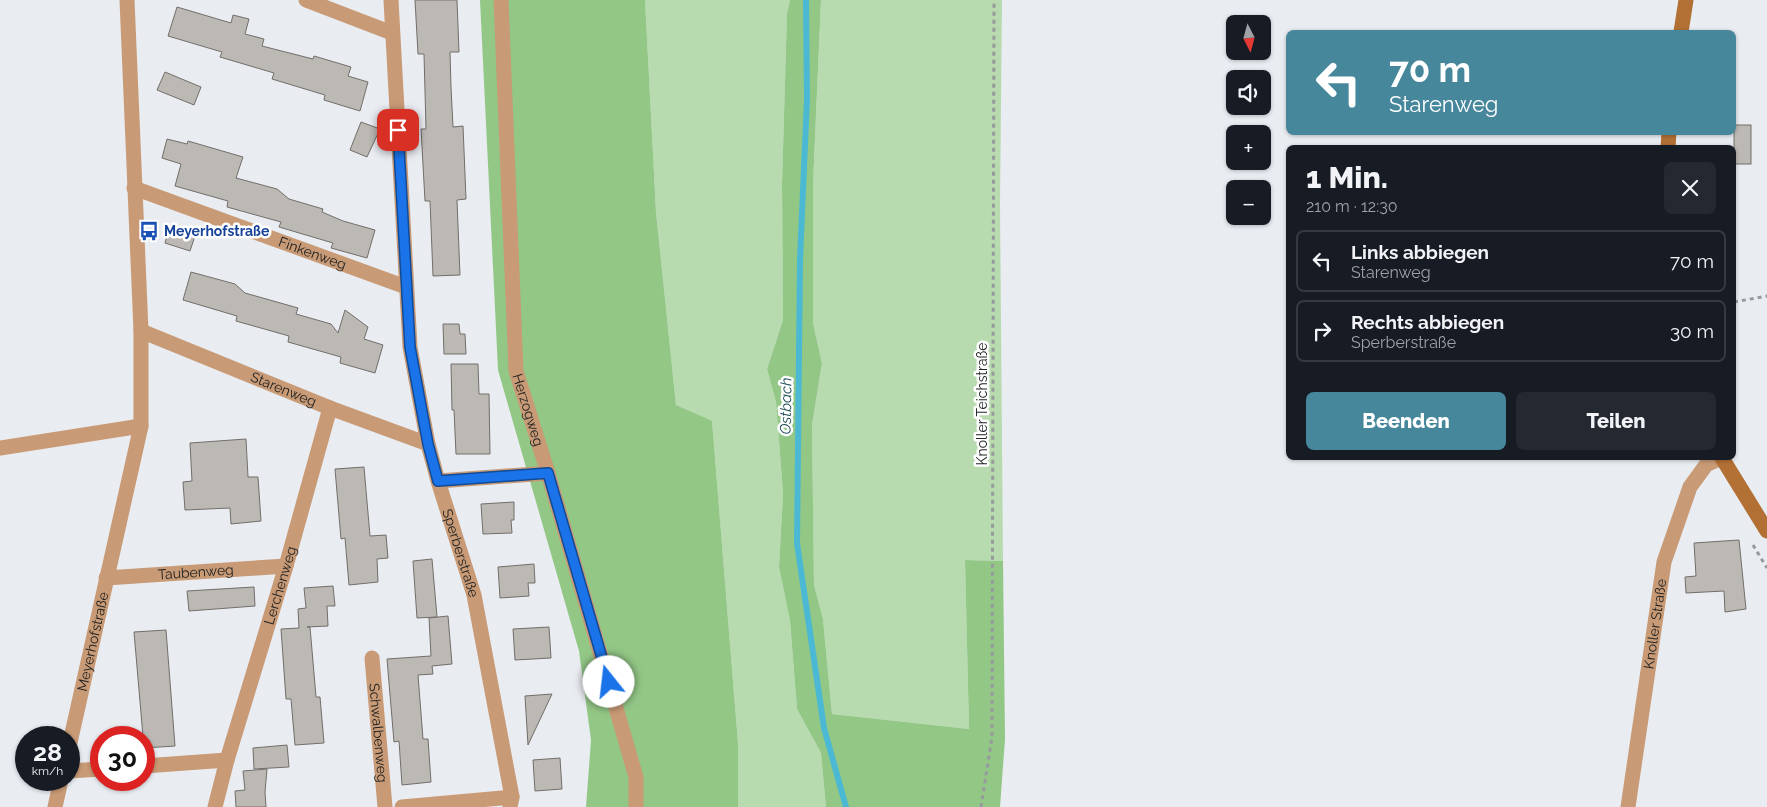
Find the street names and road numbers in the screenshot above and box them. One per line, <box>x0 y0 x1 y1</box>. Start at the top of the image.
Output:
street label: Finkenweg <box>277 233 349 273</box>
street label: Knoller Teichstraße <box>974 342 990 466</box>
street label: Starenweg <box>248 369 319 410</box>
street label: Herzogweg <box>509 372 547 448</box>
street label: Sperberstraße <box>439 507 482 599</box>
street label: Lerchenweg <box>261 544 299 627</box>
street label: Taubenweg <box>157 562 234 583</box>
street label: Knoller Straße <box>1640 578 1669 670</box>
street label: Meyerhofstraße <box>74 590 112 693</box>
street label: Schwalbenweg <box>366 682 391 783</box>

